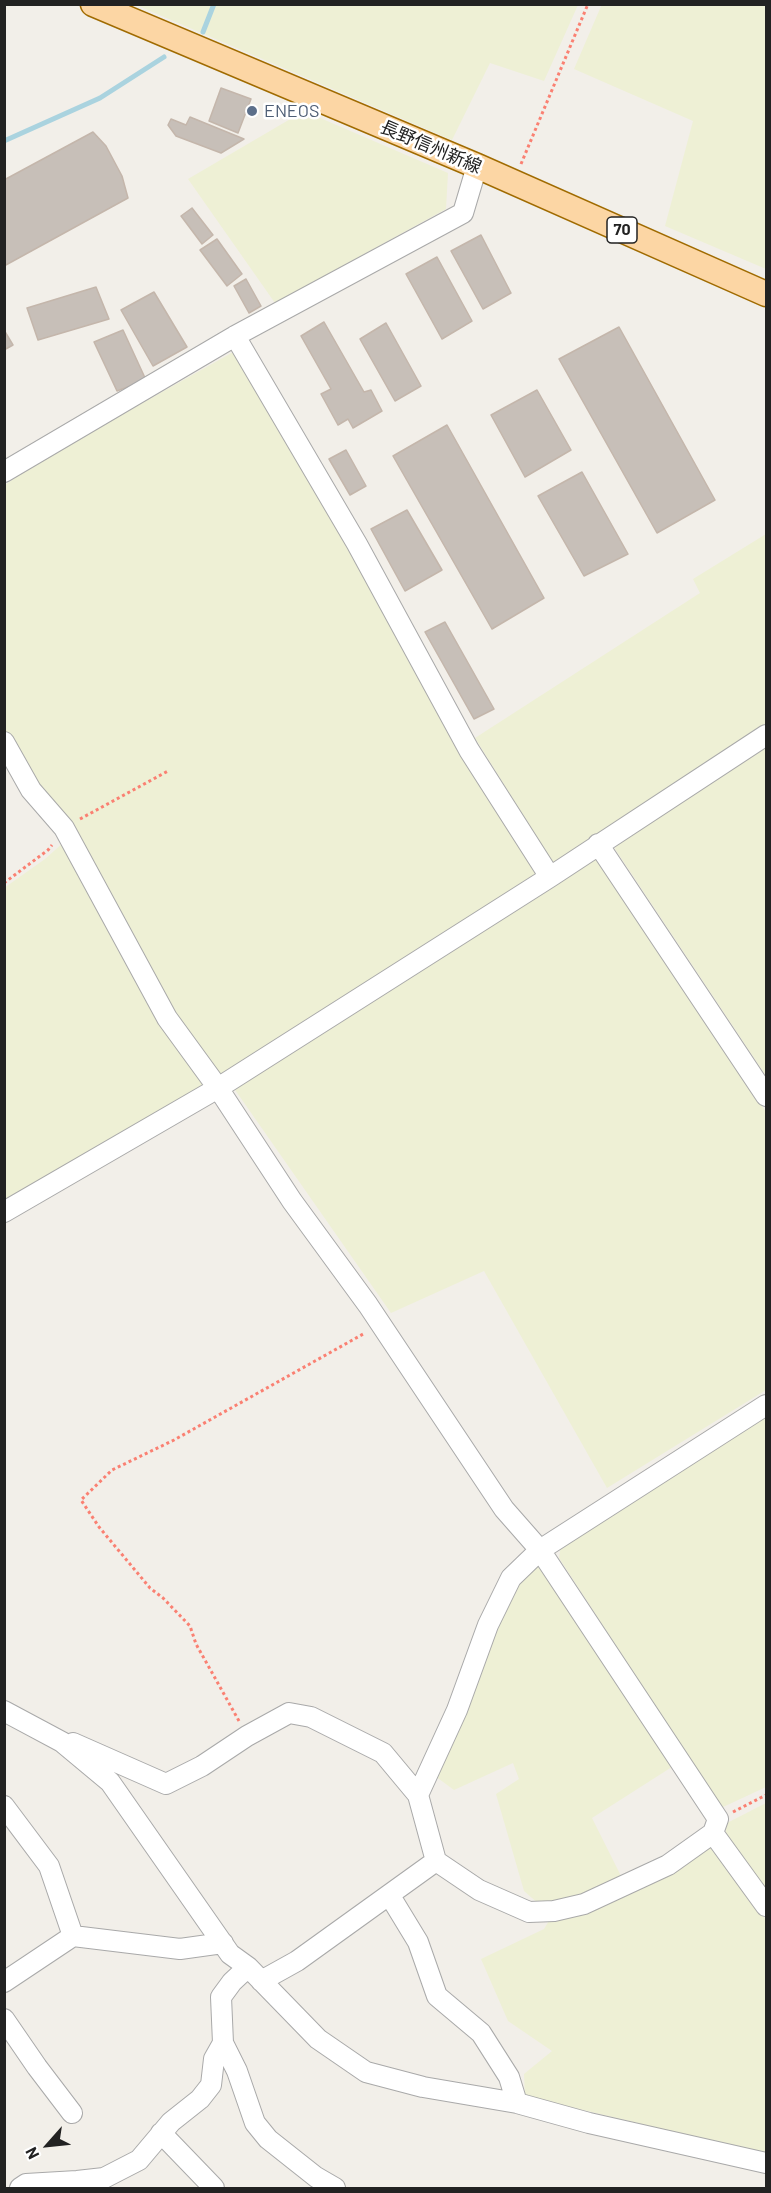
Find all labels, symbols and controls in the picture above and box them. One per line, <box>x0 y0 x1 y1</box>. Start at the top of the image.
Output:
place label: ENEOS <box>264 100 319 122</box>
marker: ENEOS <box>245 104 259 118</box>
street label: 長野信州新線 <box>377 116 485 178</box>
road number: 70 <box>607 217 637 243</box>
north arrow <box>18 2115 78 2175</box>
text: N <box>21 2144 42 2162</box>

